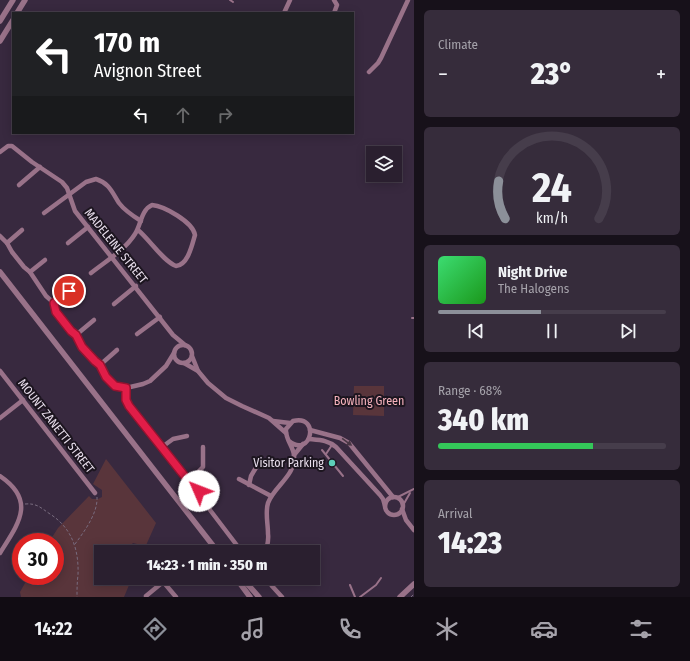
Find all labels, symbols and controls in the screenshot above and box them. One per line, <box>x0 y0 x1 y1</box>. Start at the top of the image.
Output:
text: 170 m <box>94 26 160 59</box>
icon: left <box>28 28 80 80</box>
text: Climate <box>438 37 478 52</box>
text: 23° <box>531 56 573 92</box>
text: Avignon Street <box>94 60 201 82</box>
text: − <box>438 61 448 88</box>
text: + <box>656 61 666 88</box>
icon: left <box>130 104 152 126</box>
icon: ahead <box>172 104 194 126</box>
icon: right <box>214 104 236 126</box>
map controls <box>366 146 402 182</box>
button: layers <box>366 146 402 182</box>
text: 24 <box>531 163 572 213</box>
street label: MADELEINE STREET <box>82 206 151 286</box>
text: km/h <box>536 210 568 227</box>
text: Night Drive <box>498 263 567 281</box>
pin <box>52 274 86 308</box>
icon: arrive <box>58 280 80 302</box>
text: The Halogens <box>498 281 569 296</box>
icon: previous <box>465 320 487 342</box>
icon: pause <box>541 320 563 342</box>
icon: next <box>617 320 639 342</box>
street label: MOUNT ZANETTI STREET <box>15 376 97 476</box>
text: Range · 68% <box>438 383 502 398</box>
park label: Bowling Green <box>334 394 404 408</box>
text: 340 km <box>438 402 529 438</box>
one-way arrow <box>341 438 352 446</box>
place label: Visitor Parking <box>253 456 324 470</box>
marker: Visitor Parking <box>327 458 337 468</box>
position arrow <box>178 470 220 512</box>
text: Arrival <box>438 506 472 521</box>
text: 14:23 <box>438 525 502 561</box>
speed limit sign: 30 <box>12 533 64 585</box>
text: 14:23 · 1 min · 350 m <box>146 556 268 574</box>
icon: directions <box>141 615 169 643</box>
icon: music <box>239 615 267 643</box>
icon: phone <box>336 615 364 643</box>
icon: climate <box>433 615 461 643</box>
icon: car <box>530 615 558 643</box>
icon: filters <box>627 615 655 643</box>
text: 14:22 <box>35 618 72 640</box>

